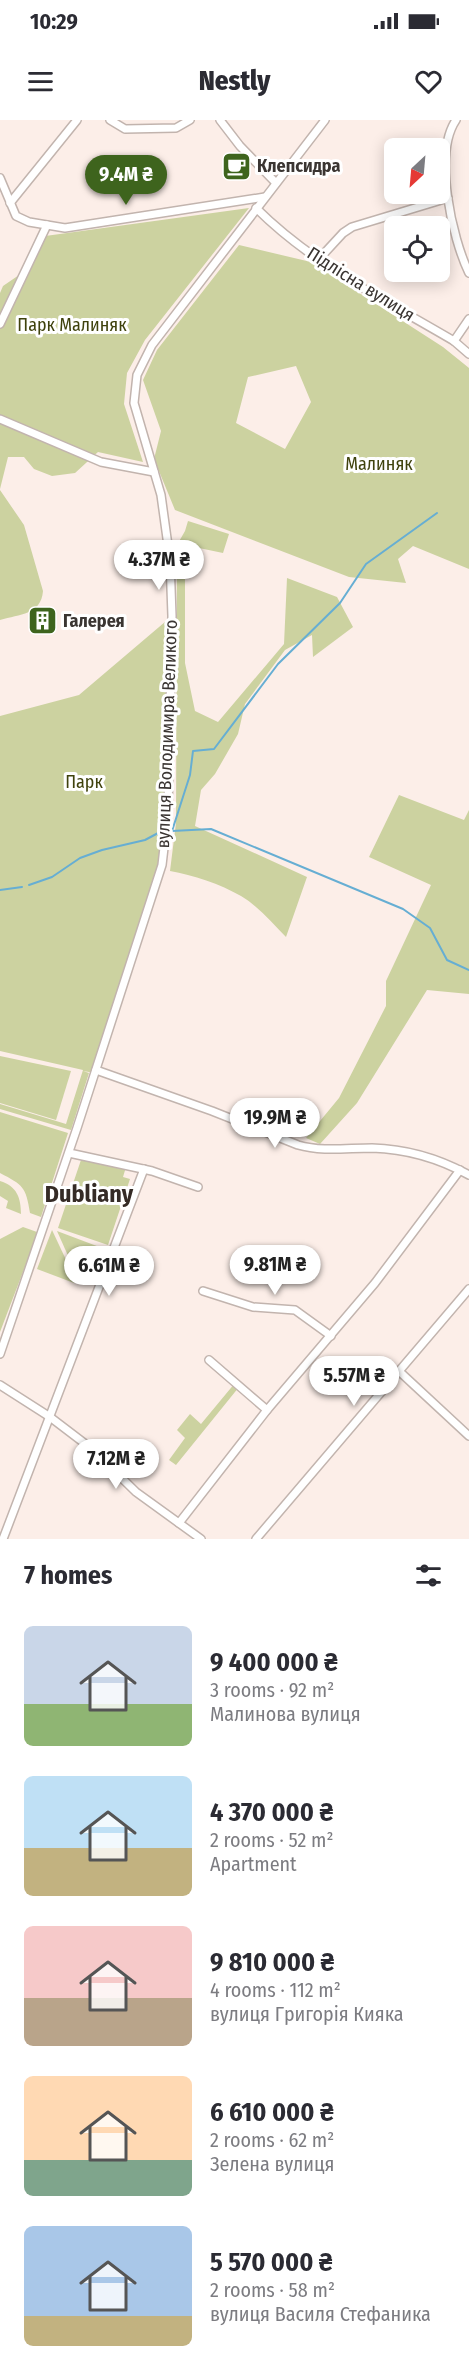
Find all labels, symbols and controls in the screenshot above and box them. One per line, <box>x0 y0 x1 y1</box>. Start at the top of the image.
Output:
text: 10:29 <box>30 8 78 35</box>
icon: menu <box>24 65 57 98</box>
text: Nestly <box>199 65 270 97</box>
icon: heart <box>412 65 445 98</box>
north arrow <box>384 138 450 204</box>
map controls <box>384 138 450 282</box>
cafe icon: Клепсидра <box>220 150 252 182</box>
pin: 9.4M ₴ <box>77 155 175 206</box>
place label: Клепсидра <box>257 155 340 177</box>
text: 9.4M ₴ <box>99 162 153 186</box>
button: locate <box>384 216 450 282</box>
street label: Підлісна вулиця <box>303 242 419 326</box>
park label: Парк Малиняк <box>17 314 127 336</box>
park label: Малиняк <box>345 453 413 475</box>
pin: 4.37M ₴ <box>104 540 214 591</box>
text: 4.37M ₴ <box>128 547 190 571</box>
building icon: Галерея <box>26 605 58 637</box>
place label: Галерея <box>63 610 125 632</box>
street label: вулиця Володимира Великого <box>152 619 182 849</box>
park label: Парк <box>65 771 103 793</box>
pin: 19.9M ₴ <box>220 1098 330 1149</box>
text: 19.9M ₴ <box>244 1105 306 1129</box>
district label: Dubliany <box>45 1180 134 1208</box>
pin: 9.81M ₴ <box>220 1245 330 1296</box>
pin: 6.61M ₴ <box>54 1246 164 1297</box>
text: 9.81M ₴ <box>244 1252 306 1276</box>
text: 6.61M ₴ <box>78 1253 140 1277</box>
pin: 5.57M ₴ <box>299 1356 409 1407</box>
text: 5.57M ₴ <box>323 1363 385 1387</box>
pin: 7.12M ₴ <box>61 1439 171 1490</box>
text: 7.12M ₴ <box>87 1446 145 1470</box>
icon: filters <box>412 1559 445 1592</box>
text: 7 homes <box>24 1560 112 1591</box>
text: 9 400 000 ₴ <box>210 1647 338 1678</box>
icon: home <box>72 1650 144 1722</box>
text: 3 rooms · 92 m² <box>210 1678 334 1702</box>
text: Малинова вулиця <box>210 1702 361 1726</box>
text: 4 370 000 ₴ <box>210 1797 333 1828</box>
icon: home <box>72 1800 144 1872</box>
text: 2 rooms · 52 m² <box>210 1828 334 1852</box>
text: Apartment <box>210 1852 297 1876</box>
text: 9 810 000 ₴ <box>210 1947 334 1978</box>
icon: home <box>72 1950 144 2022</box>
text: 4 rooms · 112 m² <box>210 1978 341 2002</box>
text: вулиця Григорія Кияка <box>210 2002 404 2026</box>
text: 6 610 000 ₴ <box>210 2097 334 2128</box>
icon: home <box>72 2100 144 2172</box>
text: 2 rooms · 62 m² <box>210 2128 334 2152</box>
text: Зелена вулиця <box>210 2152 335 2176</box>
text: 5 570 000 ₴ <box>210 2247 333 2278</box>
icon: home <box>72 2250 144 2322</box>
text: 2 rooms · 58 m² <box>210 2278 335 2302</box>
text: вулиця Василя Стефаника <box>210 2302 431 2326</box>

